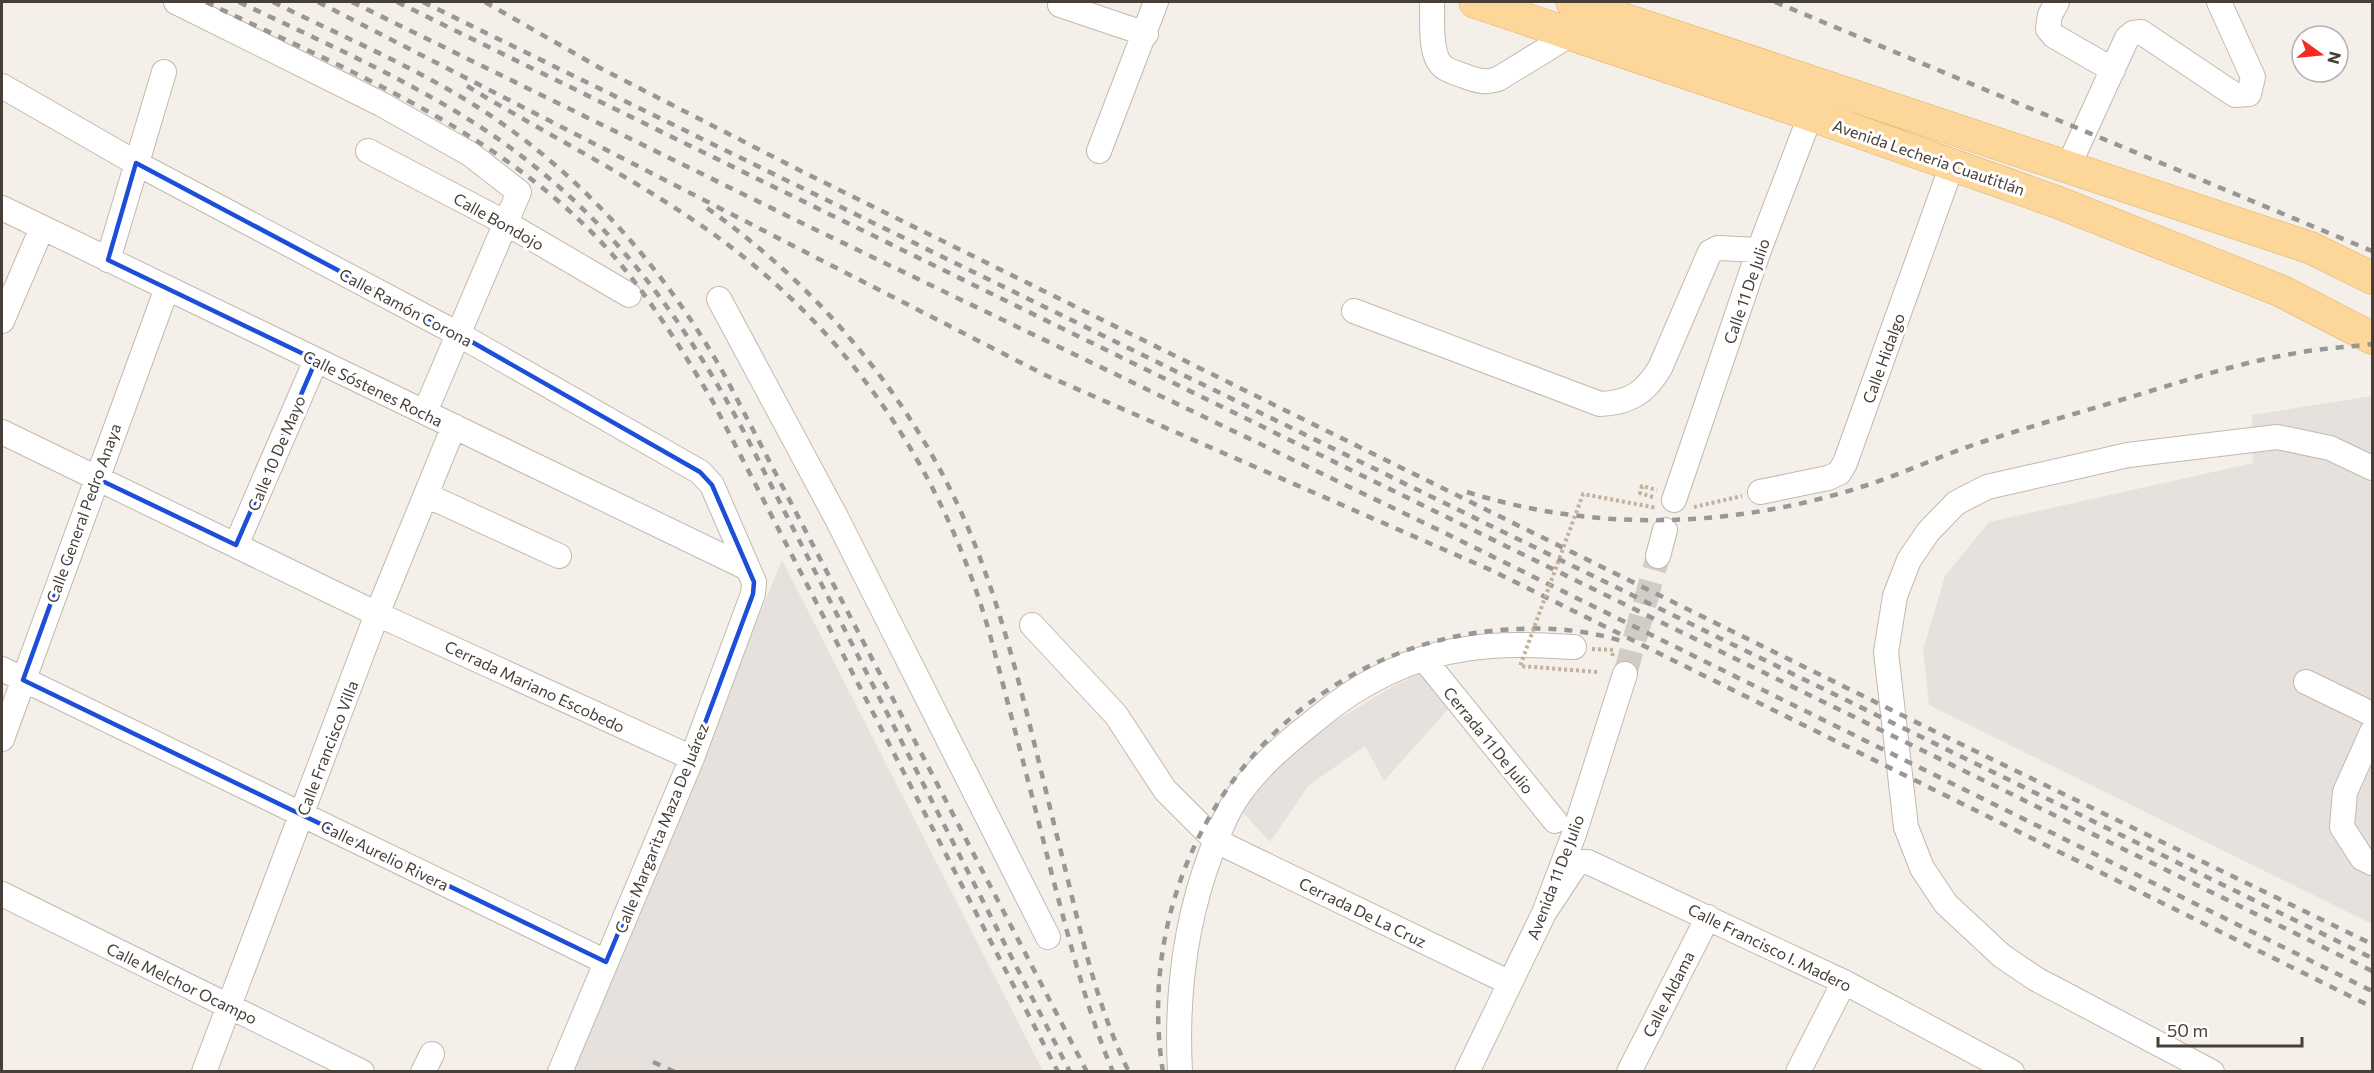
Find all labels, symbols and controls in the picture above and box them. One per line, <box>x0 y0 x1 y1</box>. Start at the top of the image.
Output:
north arrow <box>2290 24 2350 84</box>
text: N <box>2324 50 2346 66</box>
street label: Avenida Lecheria Cuautitlán <box>1831 115 2027 199</box>
street label: Calle Bondojo <box>450 188 548 254</box>
street label: Calle 11 De Julio <box>1719 236 1773 346</box>
street label: Calle Ramón Corona <box>336 264 476 350</box>
street label: Calle Hidalgo <box>1858 310 1908 406</box>
street label: Calle Sóstenes Rocha <box>300 346 446 430</box>
street label: Calle 10 De Mayo <box>243 392 309 514</box>
street label: Calle General Pedro Anaya <box>42 421 124 605</box>
street label: Cerrada Mariano Escobedo <box>442 636 628 736</box>
street label: Calle Francisco Villa <box>292 678 362 818</box>
street label: Cerrada 11 De Julio <box>1440 683 1538 797</box>
street label: Calle Margarita Maza De Juárez <box>610 720 712 936</box>
street label: Avenida 11 De Julio <box>1522 812 1588 942</box>
street label: Calle Aurelio Rivera <box>318 816 452 894</box>
street label: Cerrada De La Cruz <box>1296 873 1430 951</box>
street label: Calle Francisco I. Madero <box>1685 899 1855 995</box>
street label: Calle Melchor Ocampo <box>104 938 260 1028</box>
street label: Calle Aldama <box>1638 948 1698 1040</box>
scale bar <box>2158 1010 2302 1048</box>
text: 50 m <box>2167 1019 2208 1041</box>

